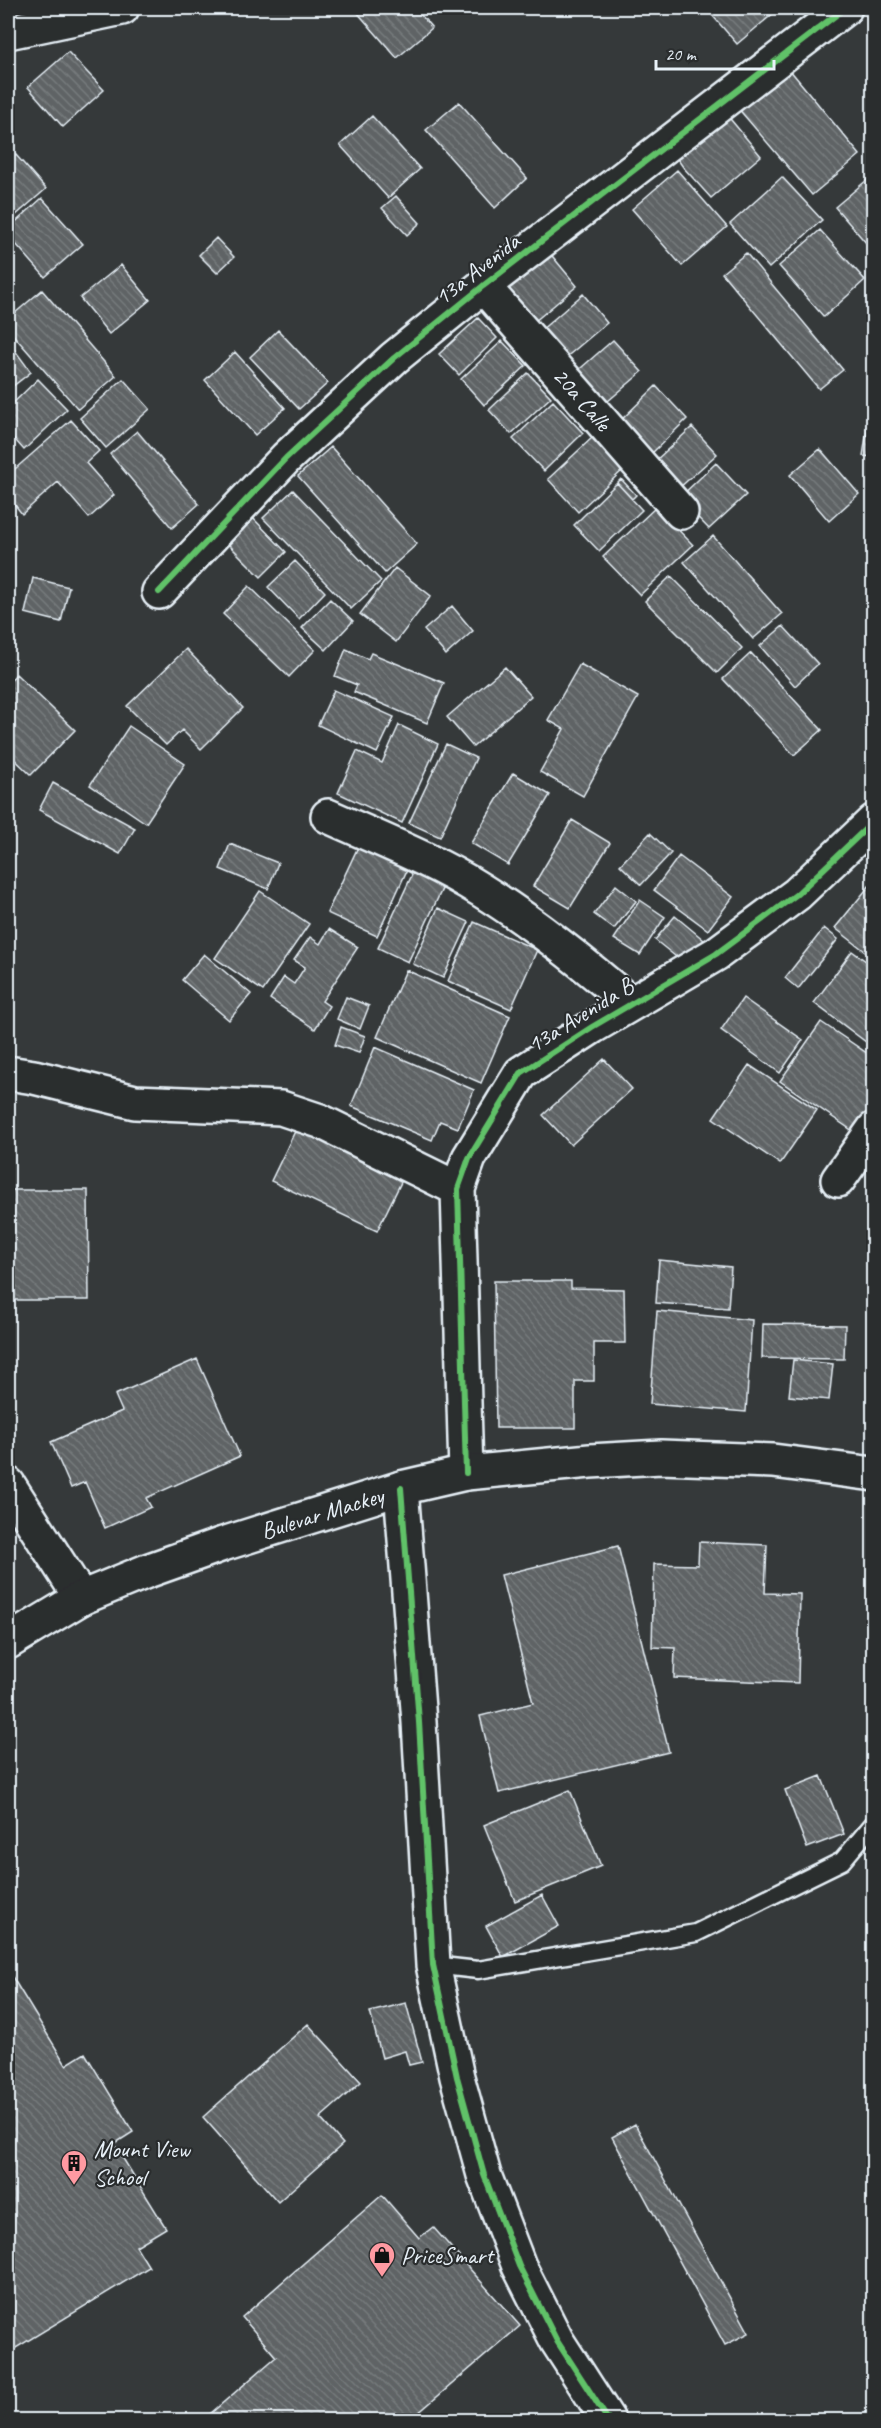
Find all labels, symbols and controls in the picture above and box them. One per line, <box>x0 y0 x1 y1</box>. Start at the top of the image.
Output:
scale bar <box>656 33 774 71</box>
text: 20 m <box>665 43 698 65</box>
street label: 13a Avenida <box>428 225 527 312</box>
street label: 20a Calle <box>546 361 619 439</box>
street label: 13a Avenida B <box>522 970 640 1059</box>
street label: Bulevar Mackey <box>257 1480 389 1546</box>
place label: Mount View School <box>94 2134 191 2192</box>
building icon: Mount View School <box>59 2148 89 2186</box>
shop icon: PriceSmart <box>367 2240 397 2278</box>
place label: PriceSmart <box>401 2240 495 2270</box>

